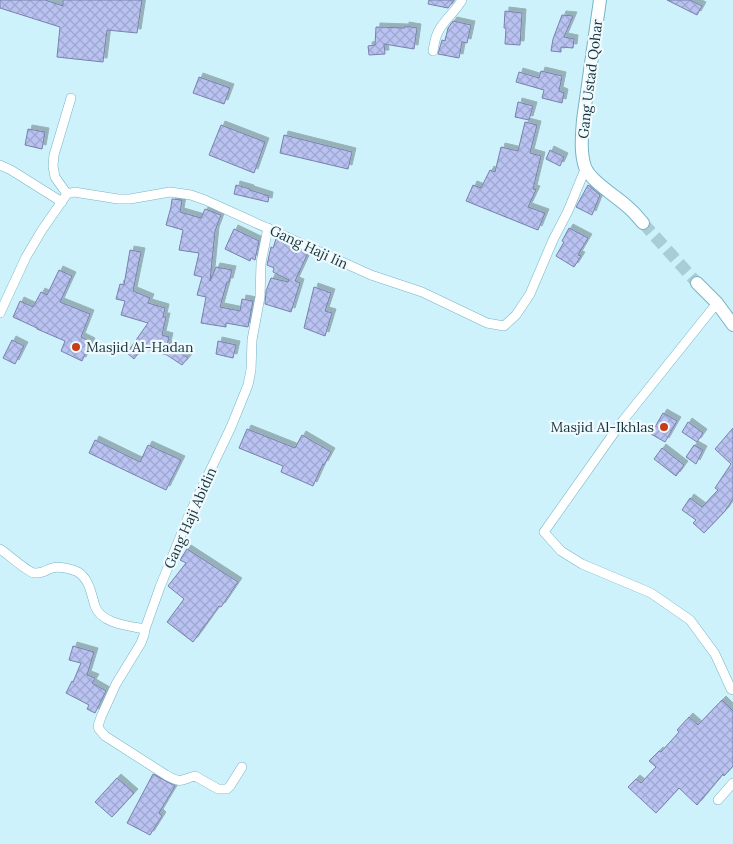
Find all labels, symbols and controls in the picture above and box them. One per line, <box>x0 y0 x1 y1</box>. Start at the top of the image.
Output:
street label: Gang Ustad Qohar <box>574 18 606 140</box>
street label: Gang Haji Iin <box>267 221 351 273</box>
place label: Masjid Al-Hadan <box>86 338 194 356</box>
marker: Masjid Al-Hadan <box>70 341 82 353</box>
place label: Masjid Al-Ikhlas <box>550 418 654 436</box>
marker: Masjid Al-Ikhlas <box>658 421 670 433</box>
street label: Gang Haji Abidin <box>160 464 221 571</box>

